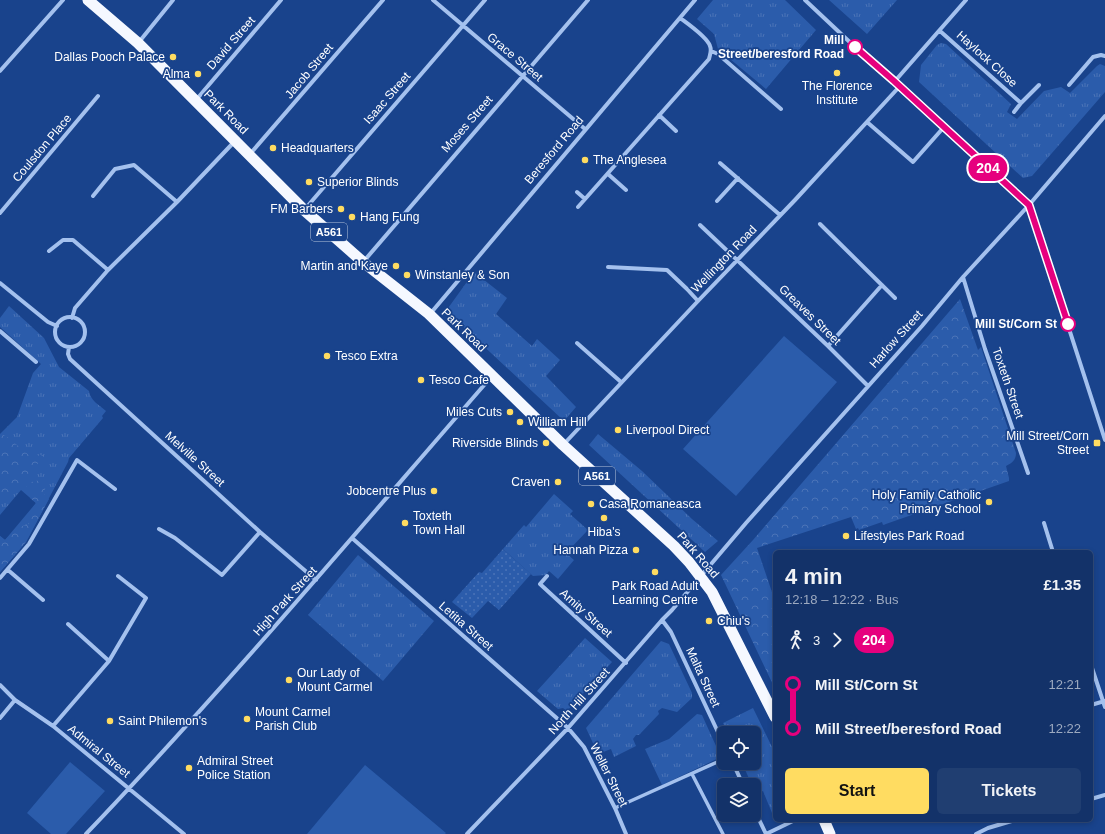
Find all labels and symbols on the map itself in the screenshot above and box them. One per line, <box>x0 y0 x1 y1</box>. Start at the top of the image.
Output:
street label: David Street <box>204 13 258 73</box>
street label: Haylock Close <box>954 28 1020 90</box>
street label: Grace Street <box>484 30 546 85</box>
place label: Mill Street/beresford Road <box>718 33 844 61</box>
marker: Mill Street/beresford Road <box>847 39 863 55</box>
street label: Jacob Street <box>282 40 336 101</box>
place label: Dallas Pooch Palace <box>54 50 165 64</box>
marker: Dallas Pooch Palace <box>168 52 178 62</box>
place label: Alma <box>163 67 190 81</box>
marker: The Florence Institute <box>832 68 842 78</box>
marker: Alma <box>193 69 203 79</box>
street label: Isaac Street <box>361 69 414 127</box>
place label: The Florence Institute <box>802 79 873 107</box>
street label: Park Road <box>201 87 251 137</box>
street label: Moses Street <box>439 92 496 155</box>
street label: Coulsdon Place <box>10 111 75 185</box>
street label: Beresford Road <box>522 113 586 187</box>
place label: Headquarters <box>281 141 354 155</box>
marker: Headquarters <box>268 143 278 153</box>
place label: The Anglesea <box>593 153 667 167</box>
marker: The Anglesea <box>580 155 590 165</box>
line badge: 204 <box>965 155 1011 181</box>
place label: Superior Blinds <box>317 175 398 189</box>
marker: Superior Blinds <box>304 177 314 187</box>
place label: FM Barbers <box>270 202 333 216</box>
marker: FM Barbers <box>336 204 346 214</box>
place label: Hang Fung <box>360 210 419 224</box>
marker: Hang Fung <box>347 212 357 222</box>
road number: A561 <box>311 223 347 241</box>
street label: Wellington Road <box>688 223 760 295</box>
place label: Martin and Kaye <box>301 259 388 273</box>
marker: Martin and Kaye <box>391 261 401 271</box>
place label: Winstanley & Son <box>415 268 510 282</box>
marker: Winstanley & Son <box>402 270 412 280</box>
street label: Greaves Street <box>776 282 844 349</box>
street label: Park Road <box>439 305 489 355</box>
street label: Harlow Street <box>866 307 926 371</box>
marker: Mill St/Corn St <box>1060 316 1076 332</box>
place label: Mill St/Corn St <box>975 317 1057 331</box>
street label: Toxteth Street <box>989 346 1027 421</box>
place label: Tesco Extra <box>335 349 398 363</box>
marker: Tesco Extra <box>322 351 332 361</box>
place label: Tesco Cafe <box>429 373 489 387</box>
marker: Tesco Cafe <box>416 375 426 385</box>
place label: Miles Cuts <box>446 405 502 419</box>
marker: Miles Cuts <box>505 407 515 417</box>
place label: William Hill <box>528 415 587 429</box>
marker: William Hill <box>515 417 525 427</box>
place label: Liverpool Direct <box>626 423 710 437</box>
marker: Liverpool Direct <box>613 425 623 435</box>
street label: Melville Street <box>162 429 228 490</box>
place label: Mill Street/Corn Street <box>1006 429 1090 457</box>
place label: Riverside Blinds <box>452 436 538 450</box>
marker: Riverside Blinds <box>541 438 551 448</box>
marker: Mill Street/Corn Street <box>1092 438 1102 448</box>
road number: A561 <box>579 467 615 485</box>
place label: Craven <box>511 475 550 489</box>
marker: Craven <box>553 477 563 487</box>
place label: Jobcentre Plus <box>347 484 426 498</box>
marker: Jobcentre Plus <box>429 486 439 496</box>
place label: Holy Family Catholic Primary School <box>872 488 981 516</box>
place label: Casa Romaneasca <box>599 497 701 511</box>
marker: Holy Family Catholic Primary School <box>984 497 994 507</box>
marker: Casa Romaneasca <box>586 499 596 509</box>
place label: Toxteth Town Hall <box>413 509 465 537</box>
marker: Hiba's <box>599 513 609 523</box>
marker: Toxteth Town Hall <box>400 518 410 528</box>
place label: Hiba's <box>588 525 620 539</box>
street label: Park Road <box>674 529 722 581</box>
place label: Lifestyles Park Road <box>854 529 964 543</box>
marker: Lifestyles Park Road <box>841 531 851 541</box>
place label: Hannah Pizza <box>553 543 628 557</box>
marker: Hannah Pizza <box>631 545 641 555</box>
street label: High Park Street <box>250 563 320 638</box>
marker: Park Road Adult Learning Centre <box>650 567 660 577</box>
place label: Park Road Adult Learning Centre <box>612 579 699 607</box>
street label: Amity Street <box>557 586 615 641</box>
street label: Letitia Street <box>436 599 497 654</box>
place label: Chiu's <box>717 614 750 628</box>
marker: Chiu's <box>704 616 714 626</box>
street label: Malta Street <box>683 645 723 710</box>
street label: North Hill Street <box>545 664 613 737</box>
place label: Our Lady of Mount Carmel <box>297 666 372 694</box>
marker: Our Lady of Mount Carmel <box>284 675 294 685</box>
place label: Mount Carmel Parish Club <box>255 705 330 733</box>
place label: Saint Philemon's <box>118 714 207 728</box>
marker: Mount Carmel Parish Club <box>242 714 252 724</box>
marker: Saint Philemon's <box>105 716 115 726</box>
street label: Admiral Street <box>65 722 133 781</box>
street label: Weller Street <box>587 741 631 810</box>
place label: Admiral Street Police Station <box>197 754 274 782</box>
marker: Admiral Street Police Station <box>184 763 194 773</box>

